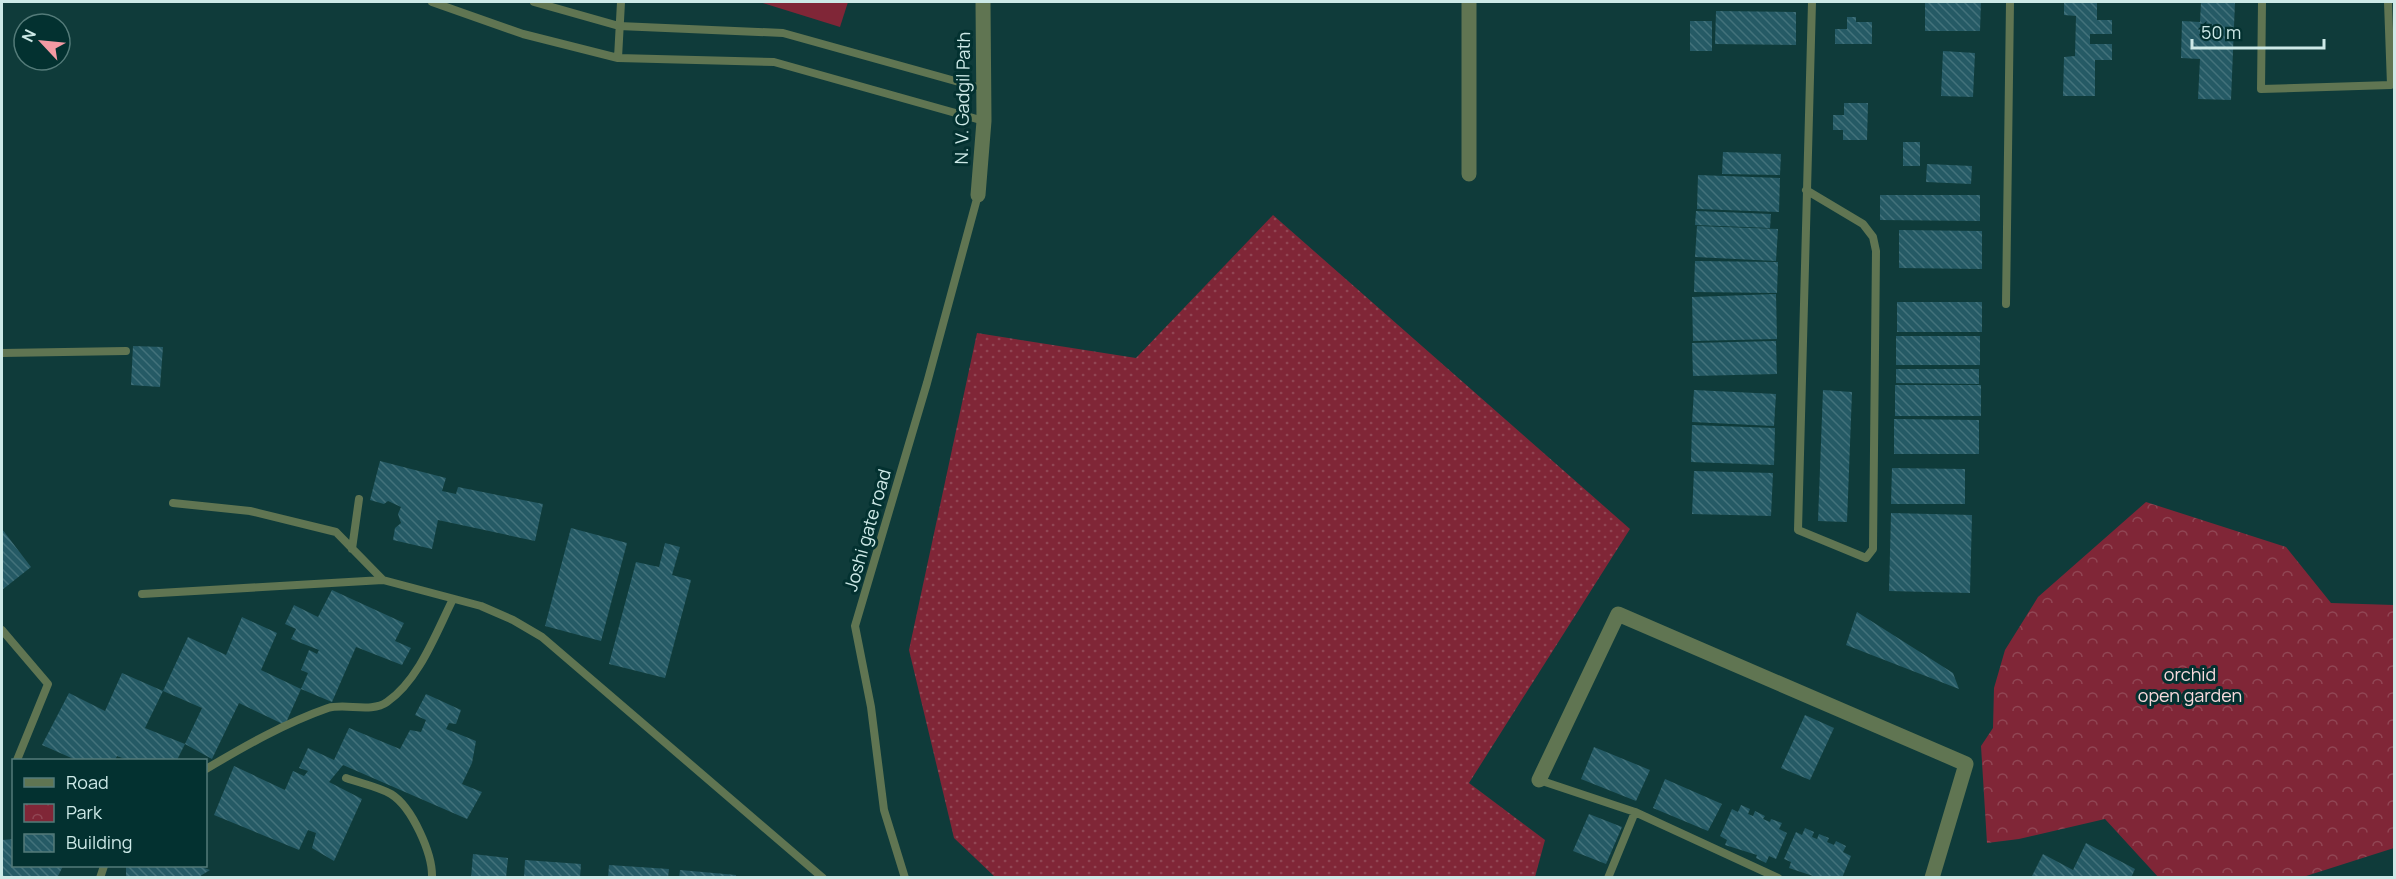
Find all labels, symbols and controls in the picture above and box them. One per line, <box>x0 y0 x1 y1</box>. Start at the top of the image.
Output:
north arrow <box>12 12 72 72</box>
scale bar <box>2192 12 2324 50</box>
text: 50 m <box>2201 20 2241 44</box>
text: N <box>16 25 41 45</box>
street label: N. V. Gadgil Path <box>949 31 975 165</box>
street label: Joshi gate road <box>838 466 896 594</box>
park label: orchid open garden <box>2138 662 2242 707</box>
legend <box>12 759 207 867</box>
text: Road <box>66 770 109 794</box>
text: Park <box>66 800 103 824</box>
text: Building <box>66 830 132 854</box>

